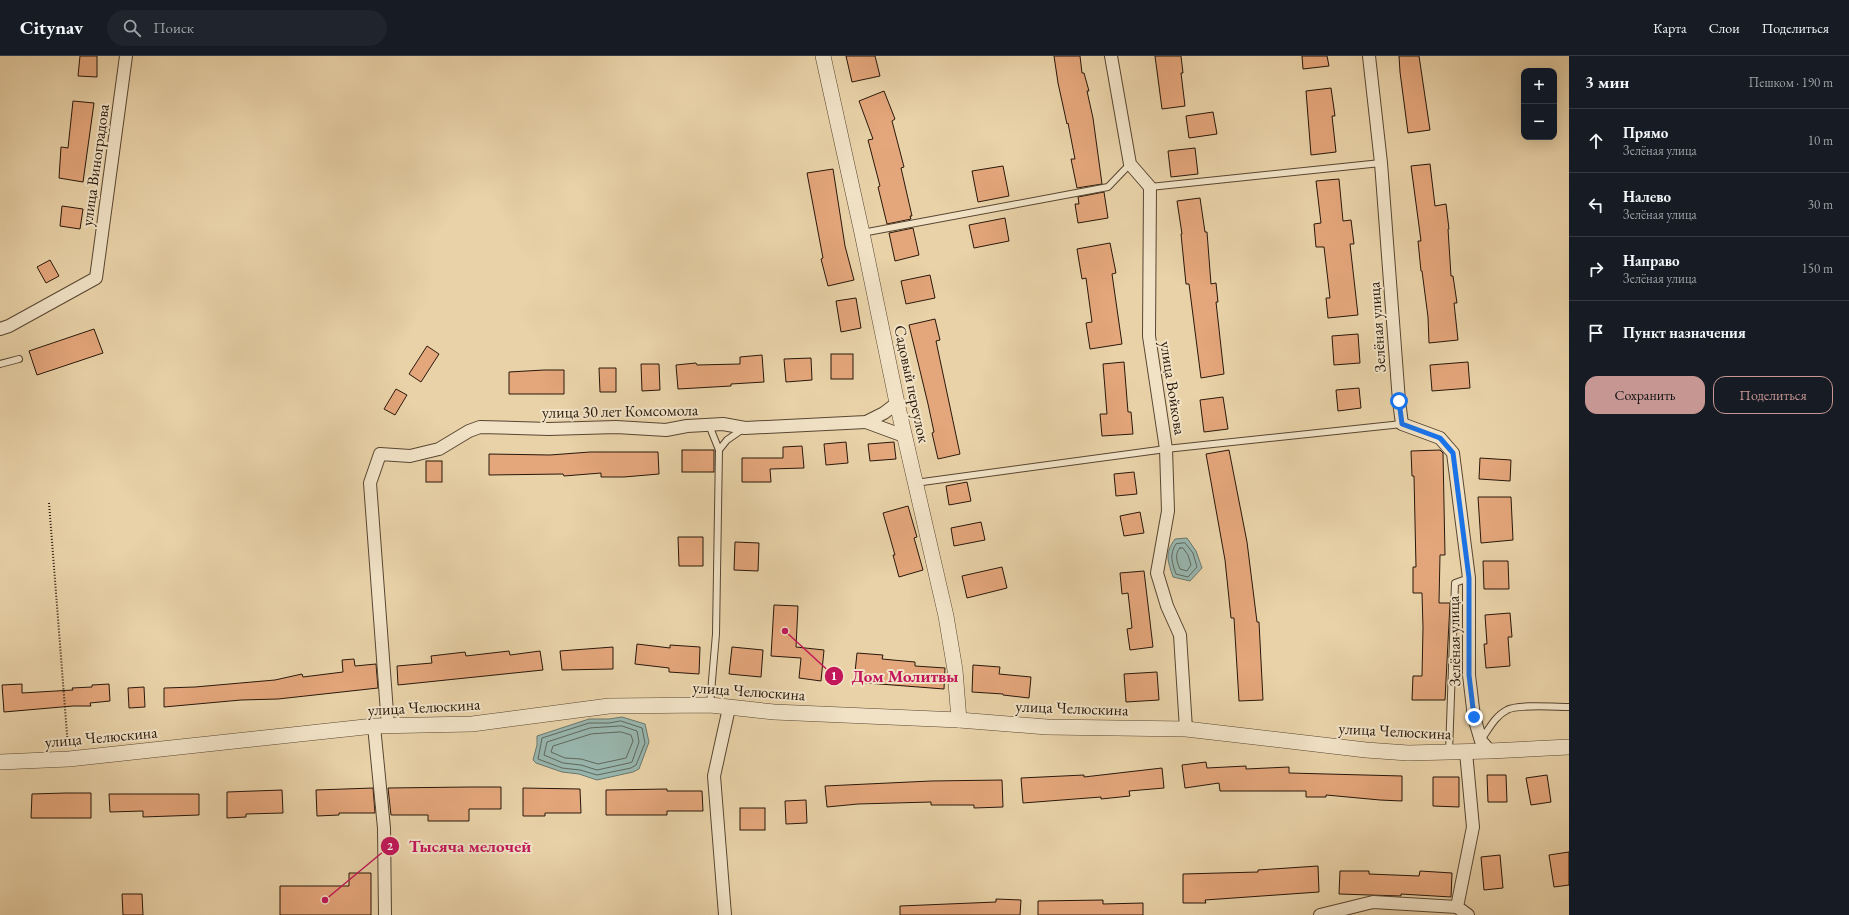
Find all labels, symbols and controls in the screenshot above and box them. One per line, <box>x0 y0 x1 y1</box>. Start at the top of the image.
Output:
search box <box>107 10 387 46</box>
text: Citynav <box>20 15 83 40</box>
icon: search <box>121 17 143 39</box>
text: Поиск <box>153 18 194 37</box>
text: Карта <box>1653 19 1687 37</box>
text: Слои <box>1709 19 1740 37</box>
text: Поделиться <box>1762 19 1829 37</box>
map controls <box>1521 68 1557 140</box>
button: + <box>1521 68 1557 104</box>
text: 3 мин <box>1585 71 1629 93</box>
text: Пешком · 190 m <box>1749 74 1833 91</box>
street label: улица Виноградова <box>76 102 114 227</box>
button: − <box>1521 104 1557 140</box>
text: Прямо <box>1623 123 1668 142</box>
icon: ahead <box>1585 130 1607 152</box>
text: 10 m <box>1808 132 1833 149</box>
text: Зелёная улица <box>1623 142 1697 159</box>
text: Налево <box>1623 187 1671 206</box>
icon: left <box>1585 194 1607 216</box>
text: 30 m <box>1808 196 1833 213</box>
text: Зелёная улица <box>1623 206 1697 223</box>
text: Направо <box>1623 251 1680 270</box>
icon: right <box>1585 258 1607 280</box>
text: 150 m <box>1802 260 1833 277</box>
text: Зелёная улица <box>1623 270 1697 287</box>
street label: Зелёная улица <box>1363 280 1391 373</box>
icon: arrive <box>1585 322 1607 344</box>
street label: Садовый переулок <box>889 323 935 445</box>
text: Пункт назначения <box>1623 323 1746 342</box>
street label: улица Войкова <box>1155 340 1191 437</box>
button: Сохранить <box>1585 376 1705 414</box>
button: Поделиться <box>1713 376 1833 414</box>
route start <box>1390 392 1408 410</box>
street label: улица 30 лет Комсомола <box>542 399 699 423</box>
street label: Зелёная улица <box>1443 595 1465 687</box>
callout: Дом Молитвы <box>824 662 967 691</box>
text: Дом Молитвы <box>852 665 958 687</box>
text: 1 <box>831 668 837 684</box>
street label: улица Челюскина <box>692 677 807 705</box>
street label: улица Челюскина <box>367 694 482 720</box>
street label: улица Челюскина <box>1015 696 1129 720</box>
route end <box>1465 708 1483 726</box>
street label: улица Челюскина <box>1338 718 1453 744</box>
street label: улица Челюскина <box>44 722 159 752</box>
callout: Тысяча мелочей <box>380 831 539 860</box>
text: Тысяча мелочей <box>409 835 531 857</box>
text: 2 <box>387 838 394 854</box>

